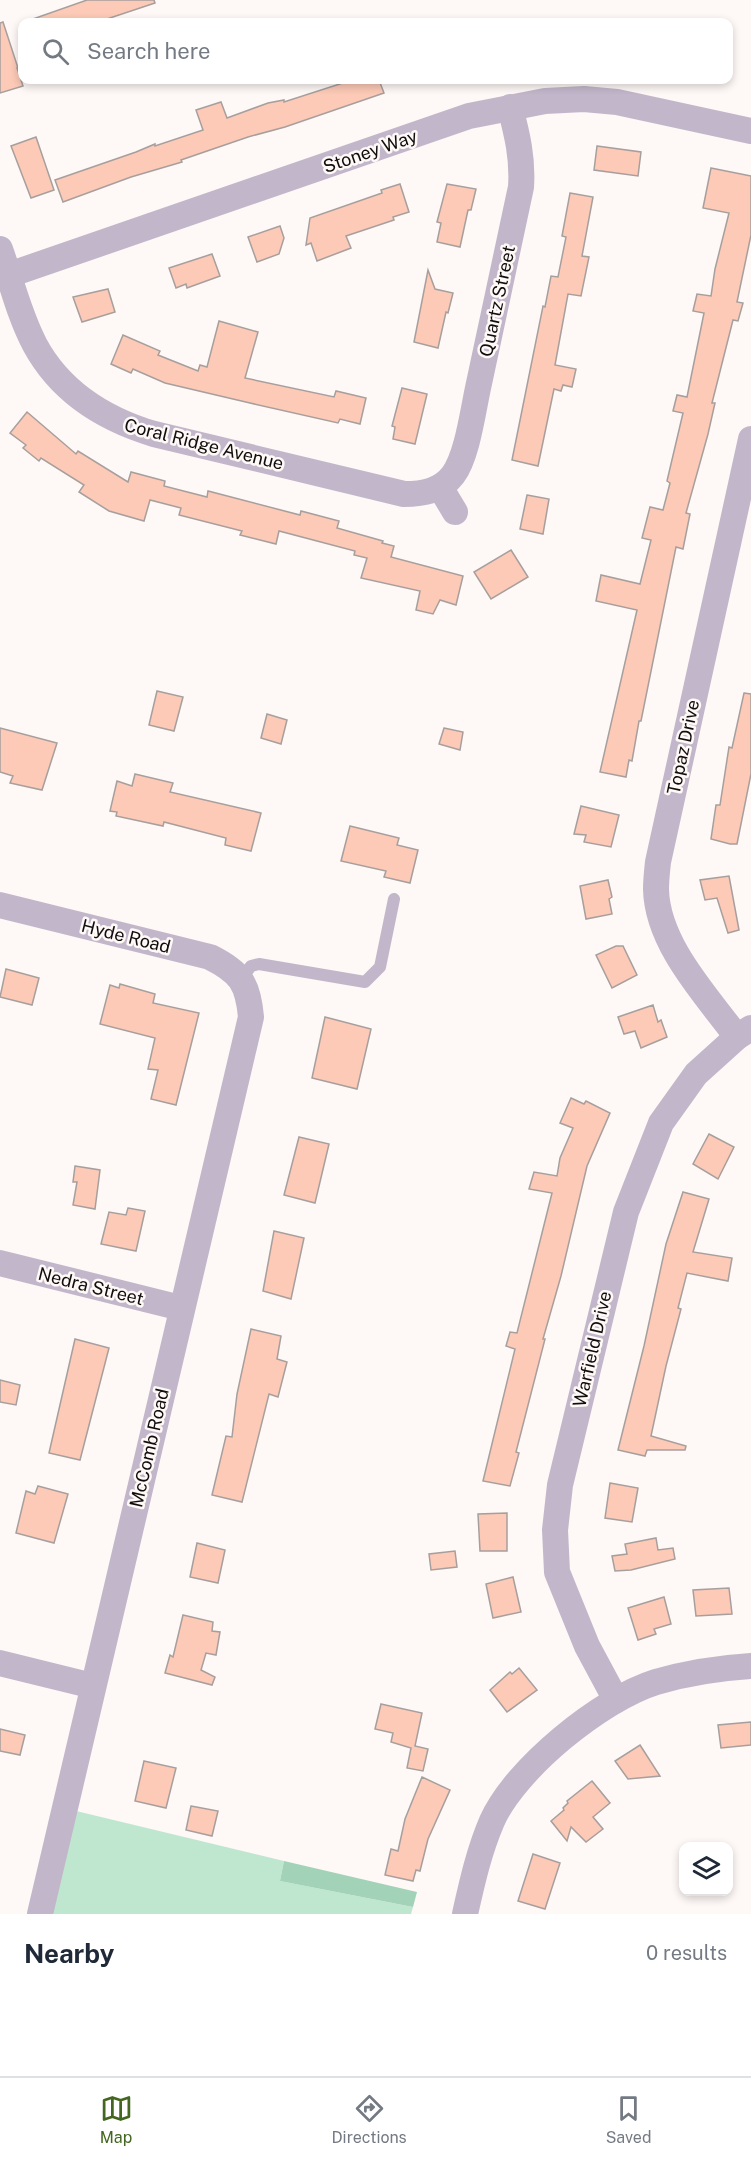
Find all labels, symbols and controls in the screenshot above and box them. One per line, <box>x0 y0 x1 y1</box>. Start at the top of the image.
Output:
search box <box>18 18 733 84</box>
icon: search <box>39 35 72 68</box>
text: Search here <box>87 38 211 64</box>
street label: Stoney Way <box>320 125 420 177</box>
street label: Quartz Street <box>475 243 519 359</box>
street label: Coral Ridge Avenue <box>122 414 286 474</box>
street label: Topaz Drive <box>663 698 703 796</box>
street label: Hyde Road <box>79 915 173 957</box>
street label: Nedra Street <box>36 1263 146 1309</box>
street label: Warfield Drive <box>568 1289 616 1409</box>
street label: McComb Road <box>125 1387 173 1509</box>
map controls <box>679 1842 733 1896</box>
button: layers <box>679 1842 733 1896</box>
text: Nearby <box>24 1938 114 1969</box>
text: 0 results <box>646 1941 727 1965</box>
tab: Map <box>100 2092 133 2147</box>
tab: Directions <box>332 2092 407 2147</box>
tab: Saved <box>606 2092 651 2147</box>

